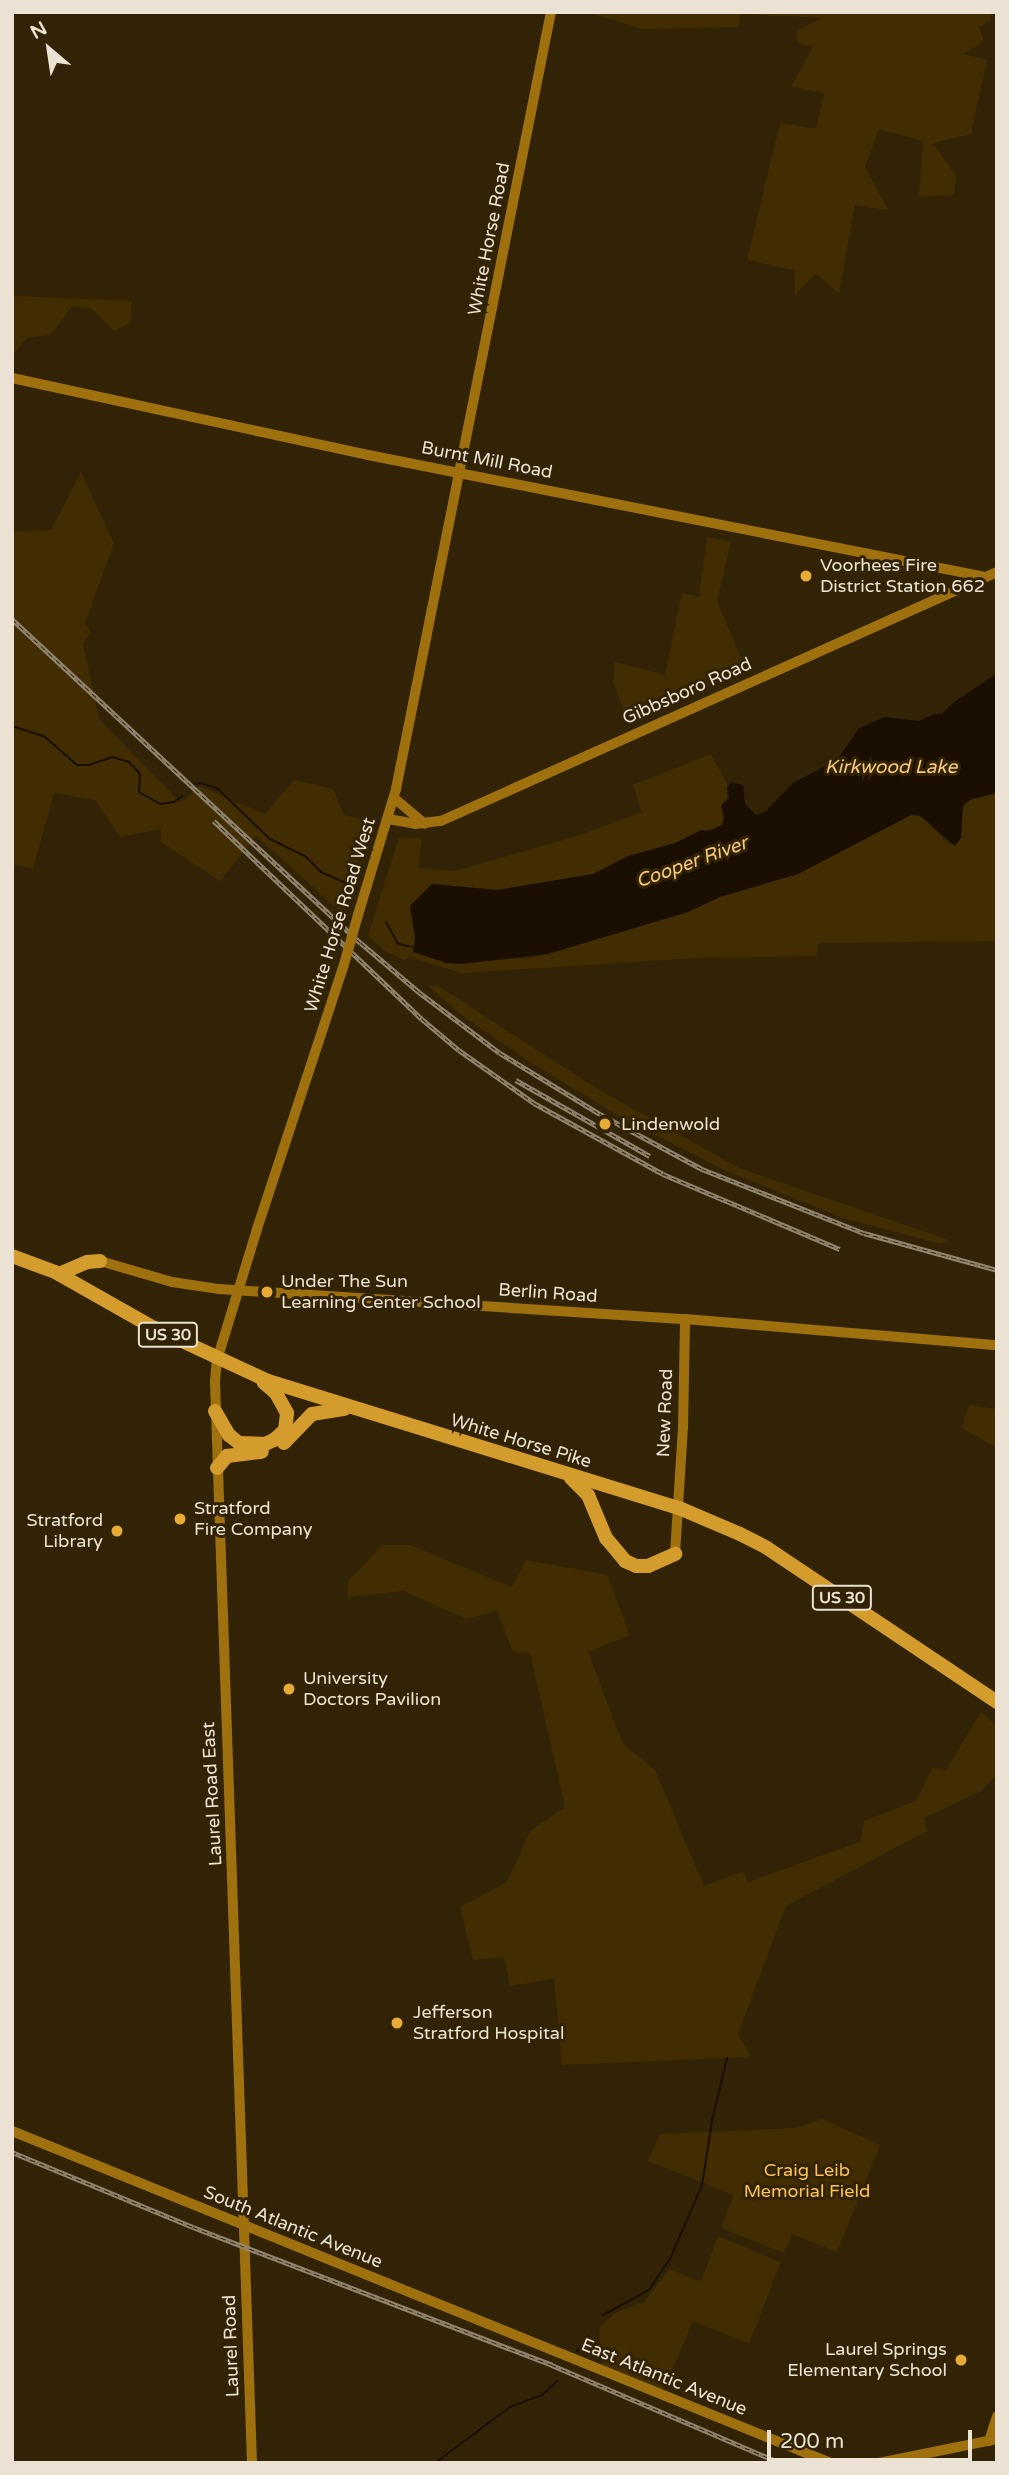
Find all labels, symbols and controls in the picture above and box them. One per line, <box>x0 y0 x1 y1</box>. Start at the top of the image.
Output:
north arrow <box>14 14 84 84</box>
text: N <box>27 17 51 44</box>
street label: White Horse Road <box>464 161 514 317</box>
street label: Burnt Mill Road <box>420 437 554 483</box>
place label: Voorhees Fire District Station 662 <box>820 555 985 598</box>
marker: Voorhees Fire District Station 662 <box>798 568 814 584</box>
street label: Gibbsboro Road <box>619 653 755 729</box>
water label: Kirkwood Lake <box>825 757 957 779</box>
street label: White Horse Road West <box>300 815 380 1015</box>
water label: Cooper River <box>633 832 751 894</box>
place label: Lindenwold <box>621 1113 720 1135</box>
marker: Lindenwold <box>595 1114 615 1134</box>
place label: Under The Sun Learning Center School <box>281 1271 481 1314</box>
street label: Berlin Road <box>498 1279 598 1307</box>
marker: Under The Sun Learning Center School <box>259 1284 275 1300</box>
road number: US 30 <box>136 1322 200 1348</box>
street label: New Road <box>653 1368 677 1458</box>
street label: White Horse Pike <box>448 1409 594 1473</box>
place label: Stratford Fire Company <box>194 1498 312 1540</box>
place label: Stratford Library <box>26 1510 103 1552</box>
marker: Stratford Fire Company <box>172 1511 188 1527</box>
marker: Stratford Library <box>109 1523 125 1539</box>
road number: US 30 <box>810 1586 874 1610</box>
place label: University Doctors Pavilion <box>303 1668 441 1710</box>
marker: University Doctors Pavilion <box>281 1681 297 1697</box>
street label: Laurel Road East <box>197 1721 227 1867</box>
place label: Jefferson Stratford Hospital <box>413 2002 564 2044</box>
marker: Jefferson Stratford Hospital <box>387 2013 407 2033</box>
park label: Craig Leib Memorial Field <box>744 2160 870 2202</box>
street label: South Atlantic Avenue <box>201 2181 385 2273</box>
street label: Laurel Road <box>218 2294 244 2398</box>
street label: East Atlantic Avenue <box>578 2334 750 2420</box>
place label: Laurel Springs Elementary School <box>787 2339 947 2382</box>
marker: Laurel Springs Elementary School <box>953 2352 969 2368</box>
scale bar <box>771 2416 976 2460</box>
text: 200 m <box>780 2429 844 2454</box>

